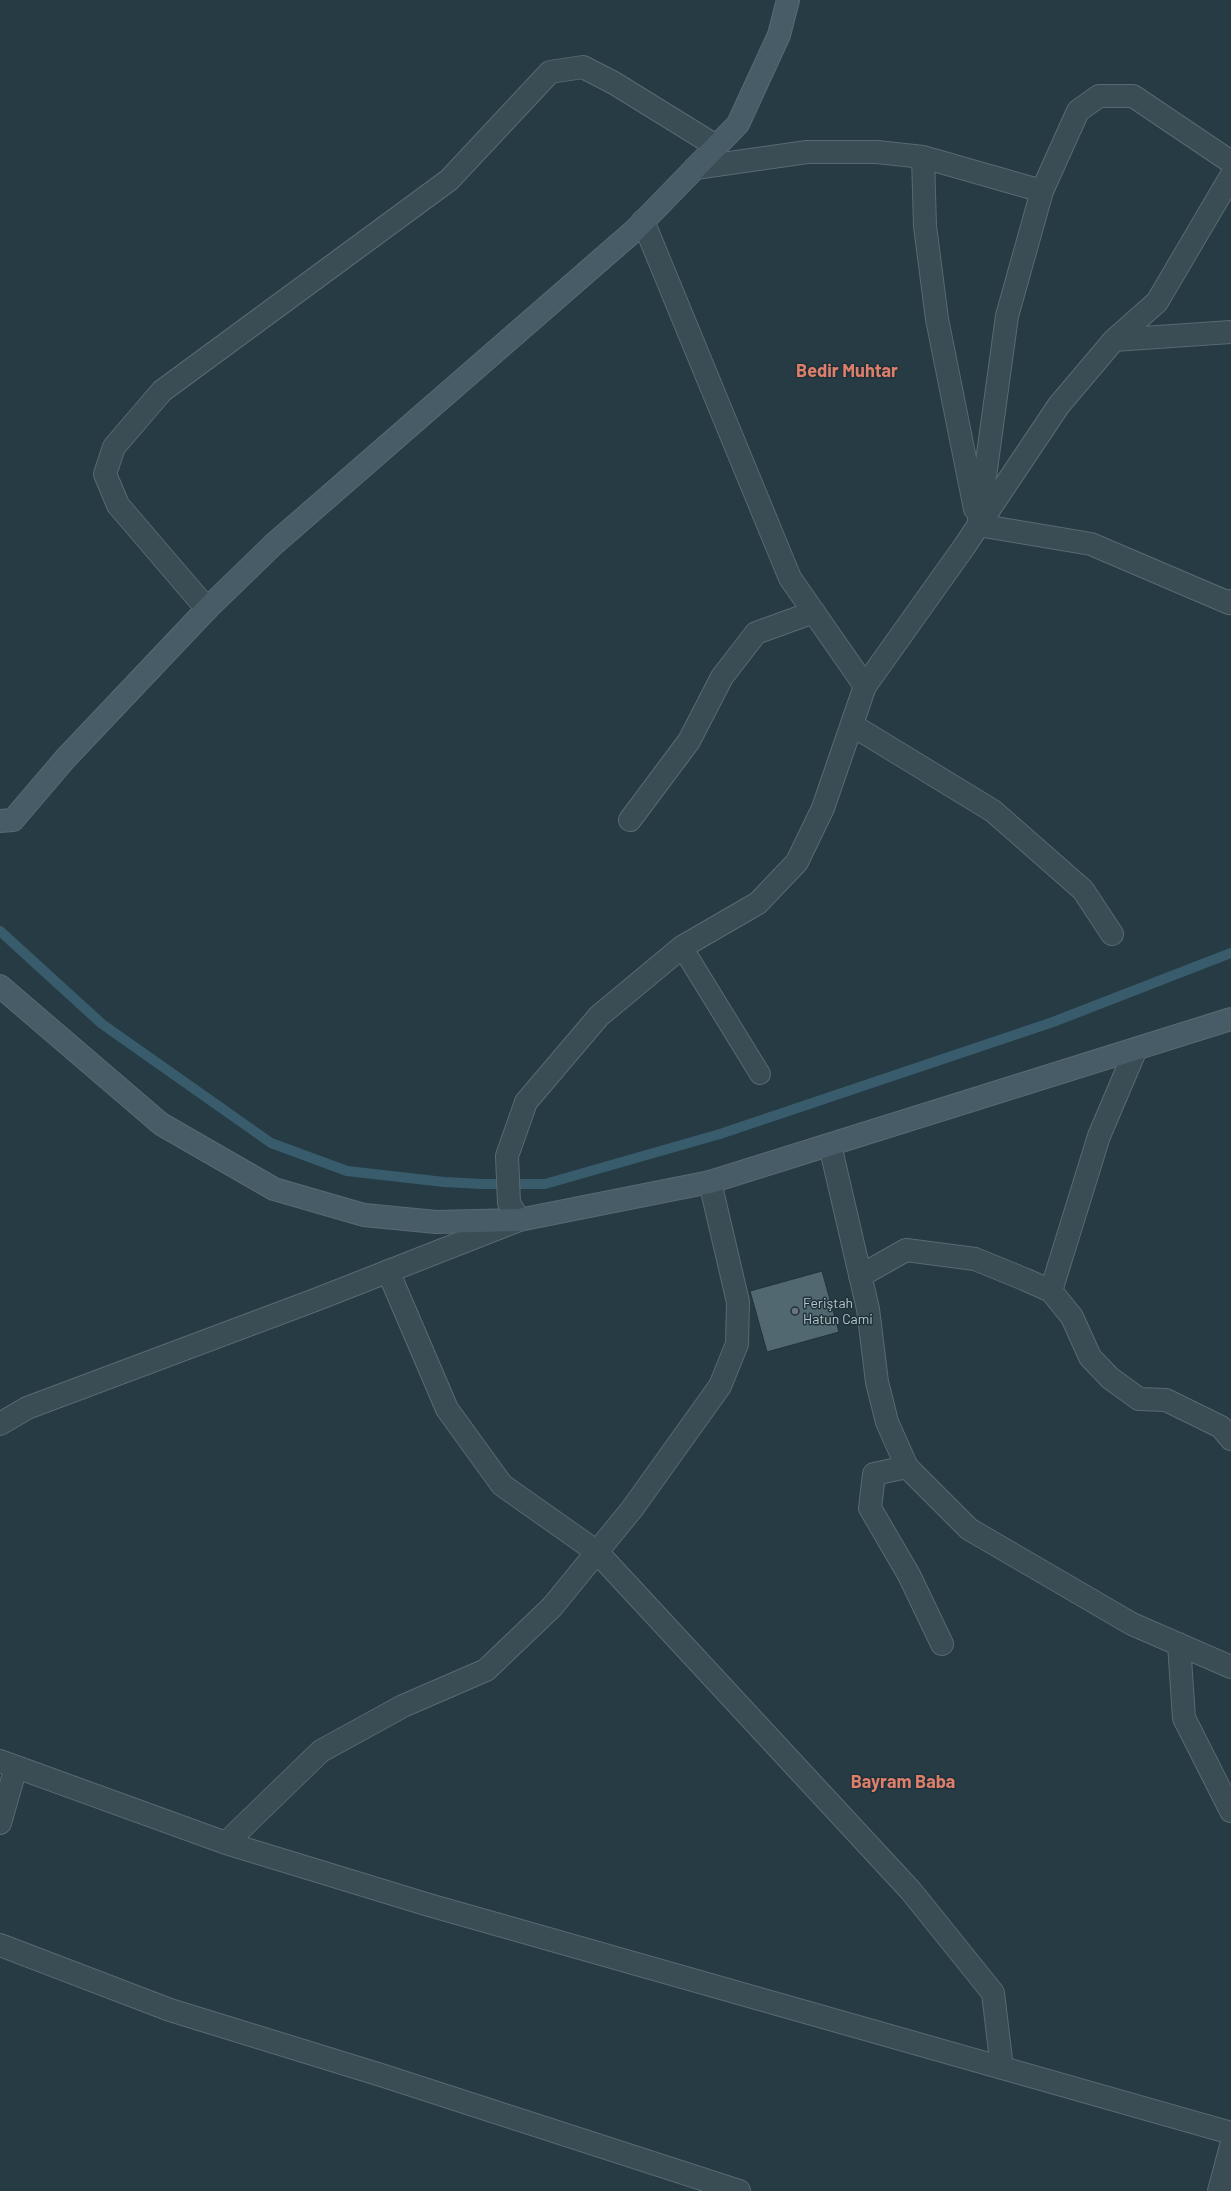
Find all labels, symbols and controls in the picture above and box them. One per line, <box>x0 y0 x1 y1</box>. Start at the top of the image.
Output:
district label: Bedir Muhtar <box>796 360 898 382</box>
place label: Feriştah Hatun Cami <box>803 1295 873 1328</box>
marker: Feriştah Hatun Cami <box>790 1306 800 1316</box>
district label: Bayram Baba <box>851 1771 955 1793</box>

